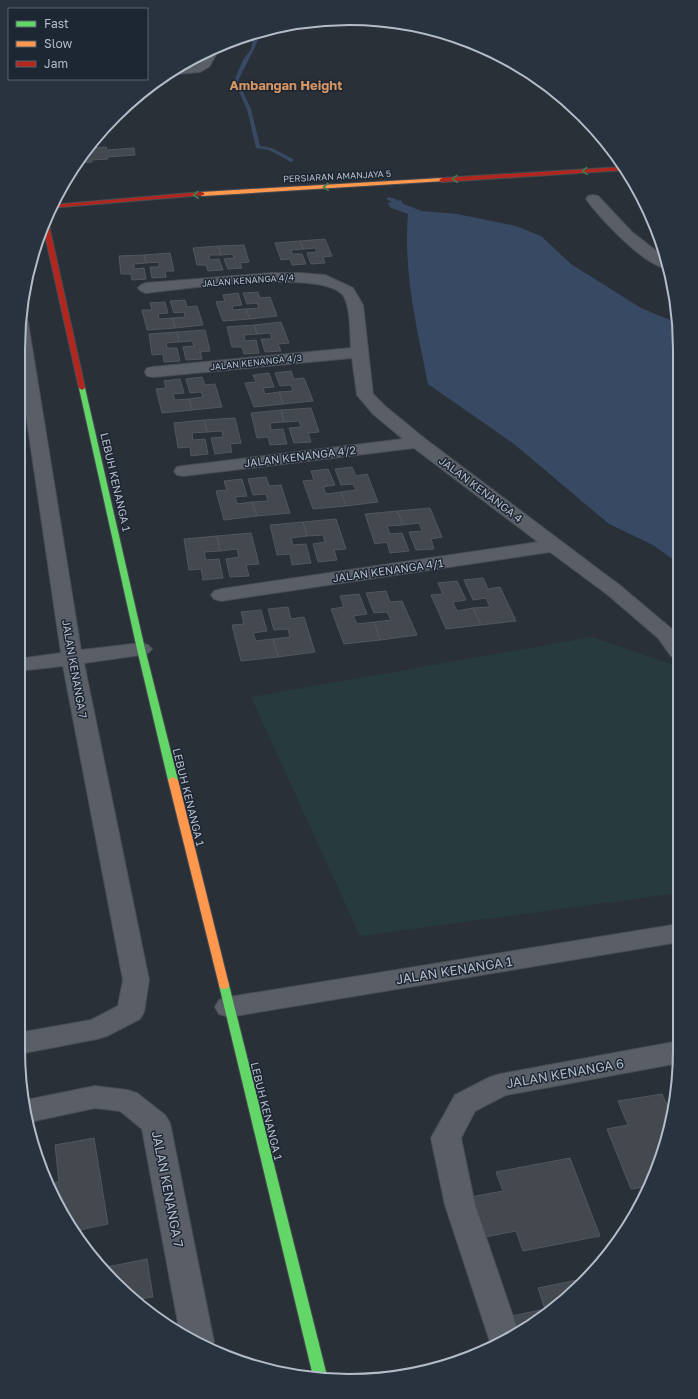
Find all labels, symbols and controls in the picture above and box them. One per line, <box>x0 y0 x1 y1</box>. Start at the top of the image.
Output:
legend <box>8 8 148 80</box>
text: Fast <box>44 16 69 31</box>
text: Slow <box>44 36 72 51</box>
text: Jam <box>44 56 68 71</box>
district label: Ambangan Height <box>230 77 342 93</box>
one-way arrow <box>582 167 588 176</box>
street label: PERSIARAN AMANJAYA 5 <box>283 168 391 184</box>
one-way arrow <box>452 175 458 183</box>
one-way arrow <box>323 182 329 191</box>
one-way arrow <box>193 190 199 199</box>
street label: JALAN KENANGA 4/4 <box>202 271 295 289</box>
street label: JALAN KENANGA 4/3 <box>210 352 302 372</box>
street label: LEBUH KENANGA 1 <box>98 431 134 533</box>
street label: JALAN KENANGA 4/2 <box>243 443 357 469</box>
street label: JALAN KENANGA 4 <box>437 453 525 525</box>
street label: JALAN KENANGA 4/1 <box>332 556 444 584</box>
street label: JALAN KENANGA 7 <box>60 619 90 720</box>
street label: LEBUH KENANGA 1 <box>170 746 208 848</box>
street label: JALAN KENANGA 1 <box>395 953 513 987</box>
street label: JALAN KENANGA 6 <box>505 1055 625 1091</box>
street label: LEBUH KENANGA 1 <box>248 1060 286 1162</box>
street label: JALAN KENANGA 7 <box>149 1129 187 1249</box>

